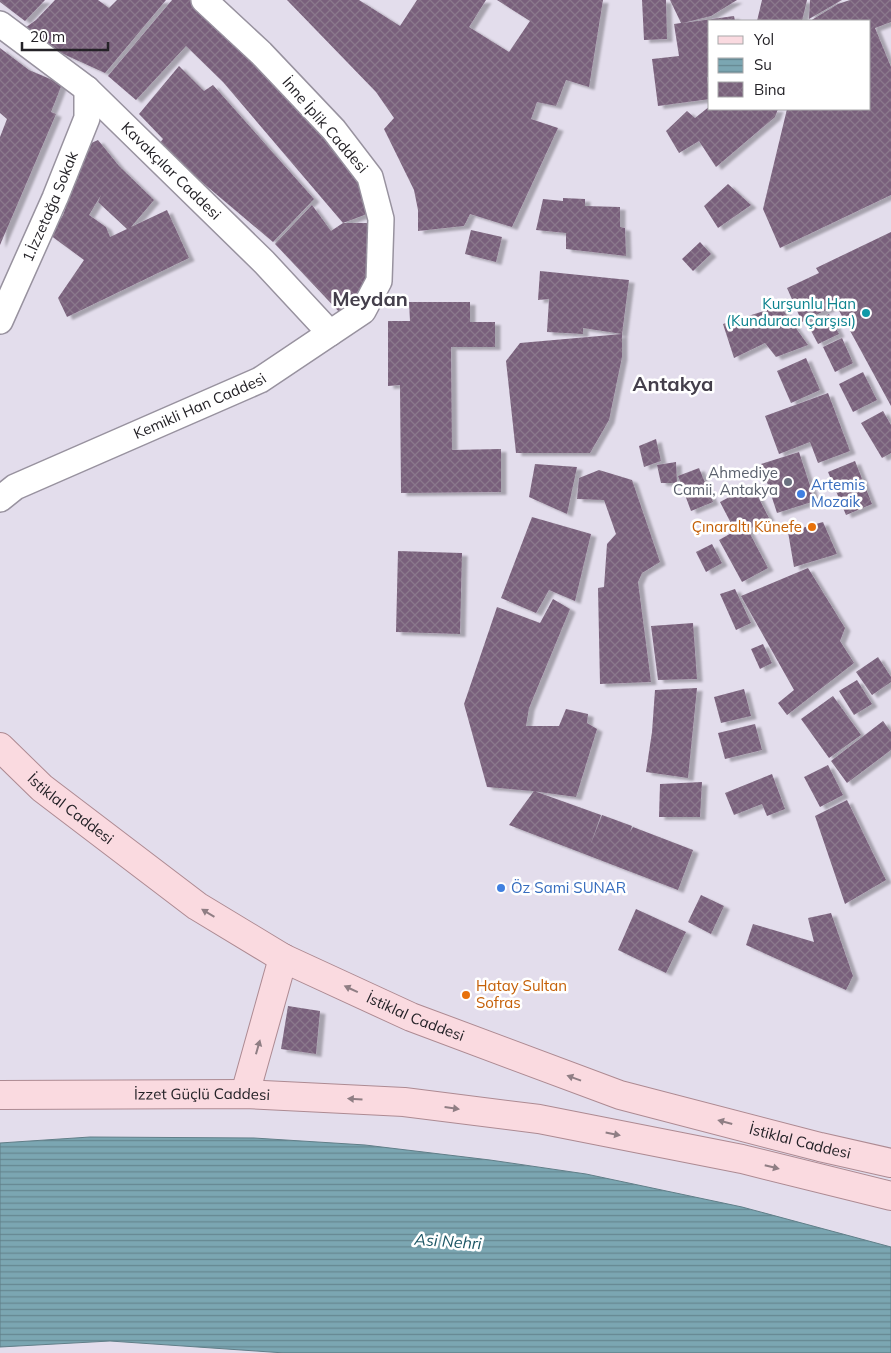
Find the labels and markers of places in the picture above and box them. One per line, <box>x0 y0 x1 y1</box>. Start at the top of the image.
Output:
place label: Kurşunlu Han (Kunduracı Çarşısı) <box>726 294 856 330</box>
marker: Kurşunlu Han (Kunduracı Çarşısı) <box>860 307 872 319</box>
place label: Ahmediye Camii, Antakya <box>673 463 778 499</box>
place label: Artemis Mozaik <box>811 475 865 511</box>
marker: Ahmediye Camii, Antakya <box>782 476 794 488</box>
marker: Artemis Mozaik <box>795 488 807 500</box>
place label: Çınaraltı Künefe <box>692 517 802 536</box>
marker: Çınaraltı Künefe <box>806 521 818 533</box>
place label: Öz Sami SUNAR <box>511 878 626 897</box>
marker: Öz Sami SUNAR <box>495 882 507 894</box>
place label: Hatay Sultan Sofras <box>476 976 567 1012</box>
marker: Hatay Sultan Sofras <box>460 989 472 1001</box>

